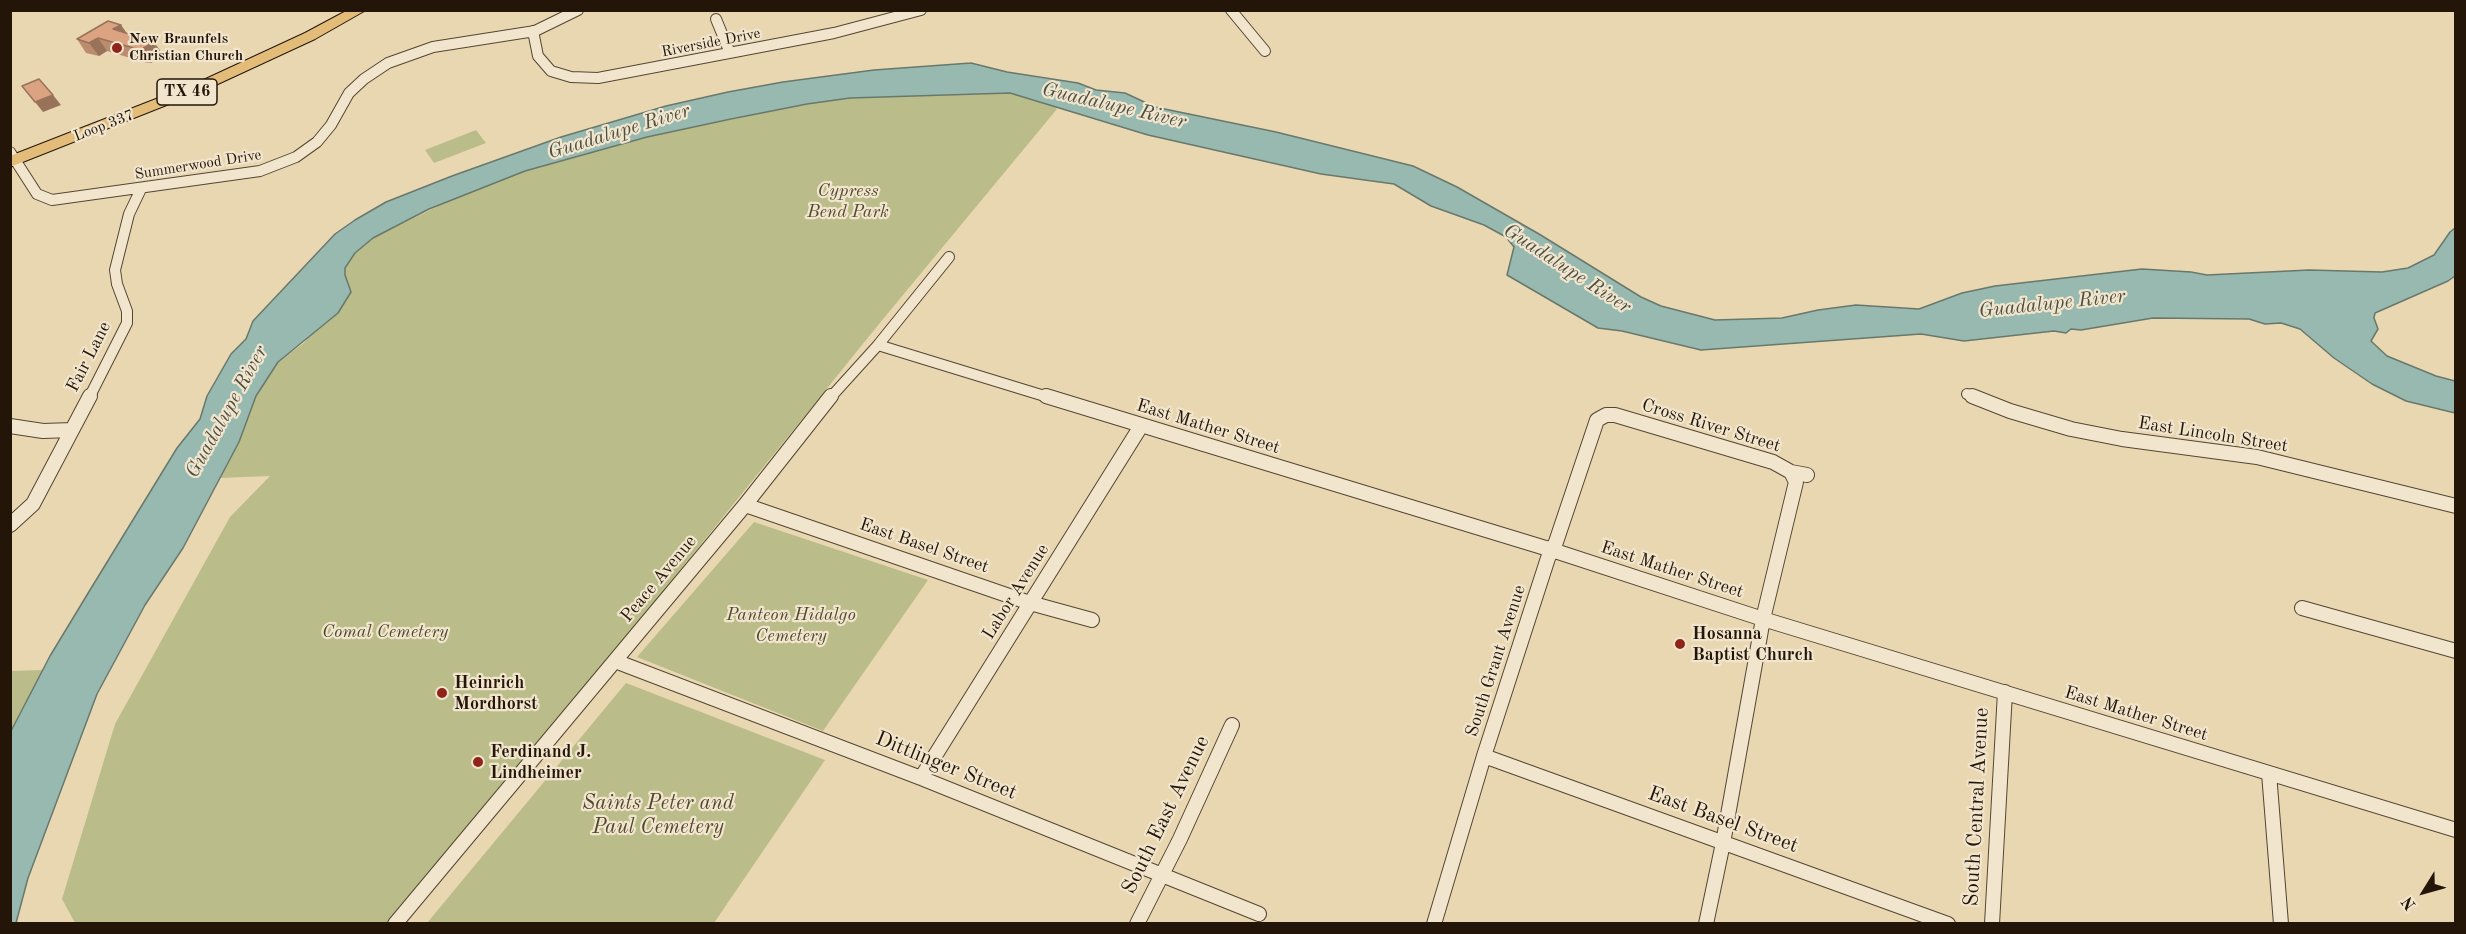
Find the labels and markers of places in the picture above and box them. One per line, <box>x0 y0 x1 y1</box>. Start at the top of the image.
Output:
place label: New Braunfels Christian Church <box>129 30 243 65</box>
marker: New Braunfels Christian Church <box>110 41 124 55</box>
place label: Hosanna Baptist Church <box>1692 623 1813 666</box>
marker: Hosanna Baptist Church <box>1673 637 1687 651</box>
place label: Heinrich Mordhorst <box>454 672 538 714</box>
marker: Heinrich Mordhorst <box>435 686 449 700</box>
place label: Ferdinand J. Lindheimer <box>490 741 591 783</box>
marker: Ferdinand J. Lindheimer <box>471 755 485 769</box>

